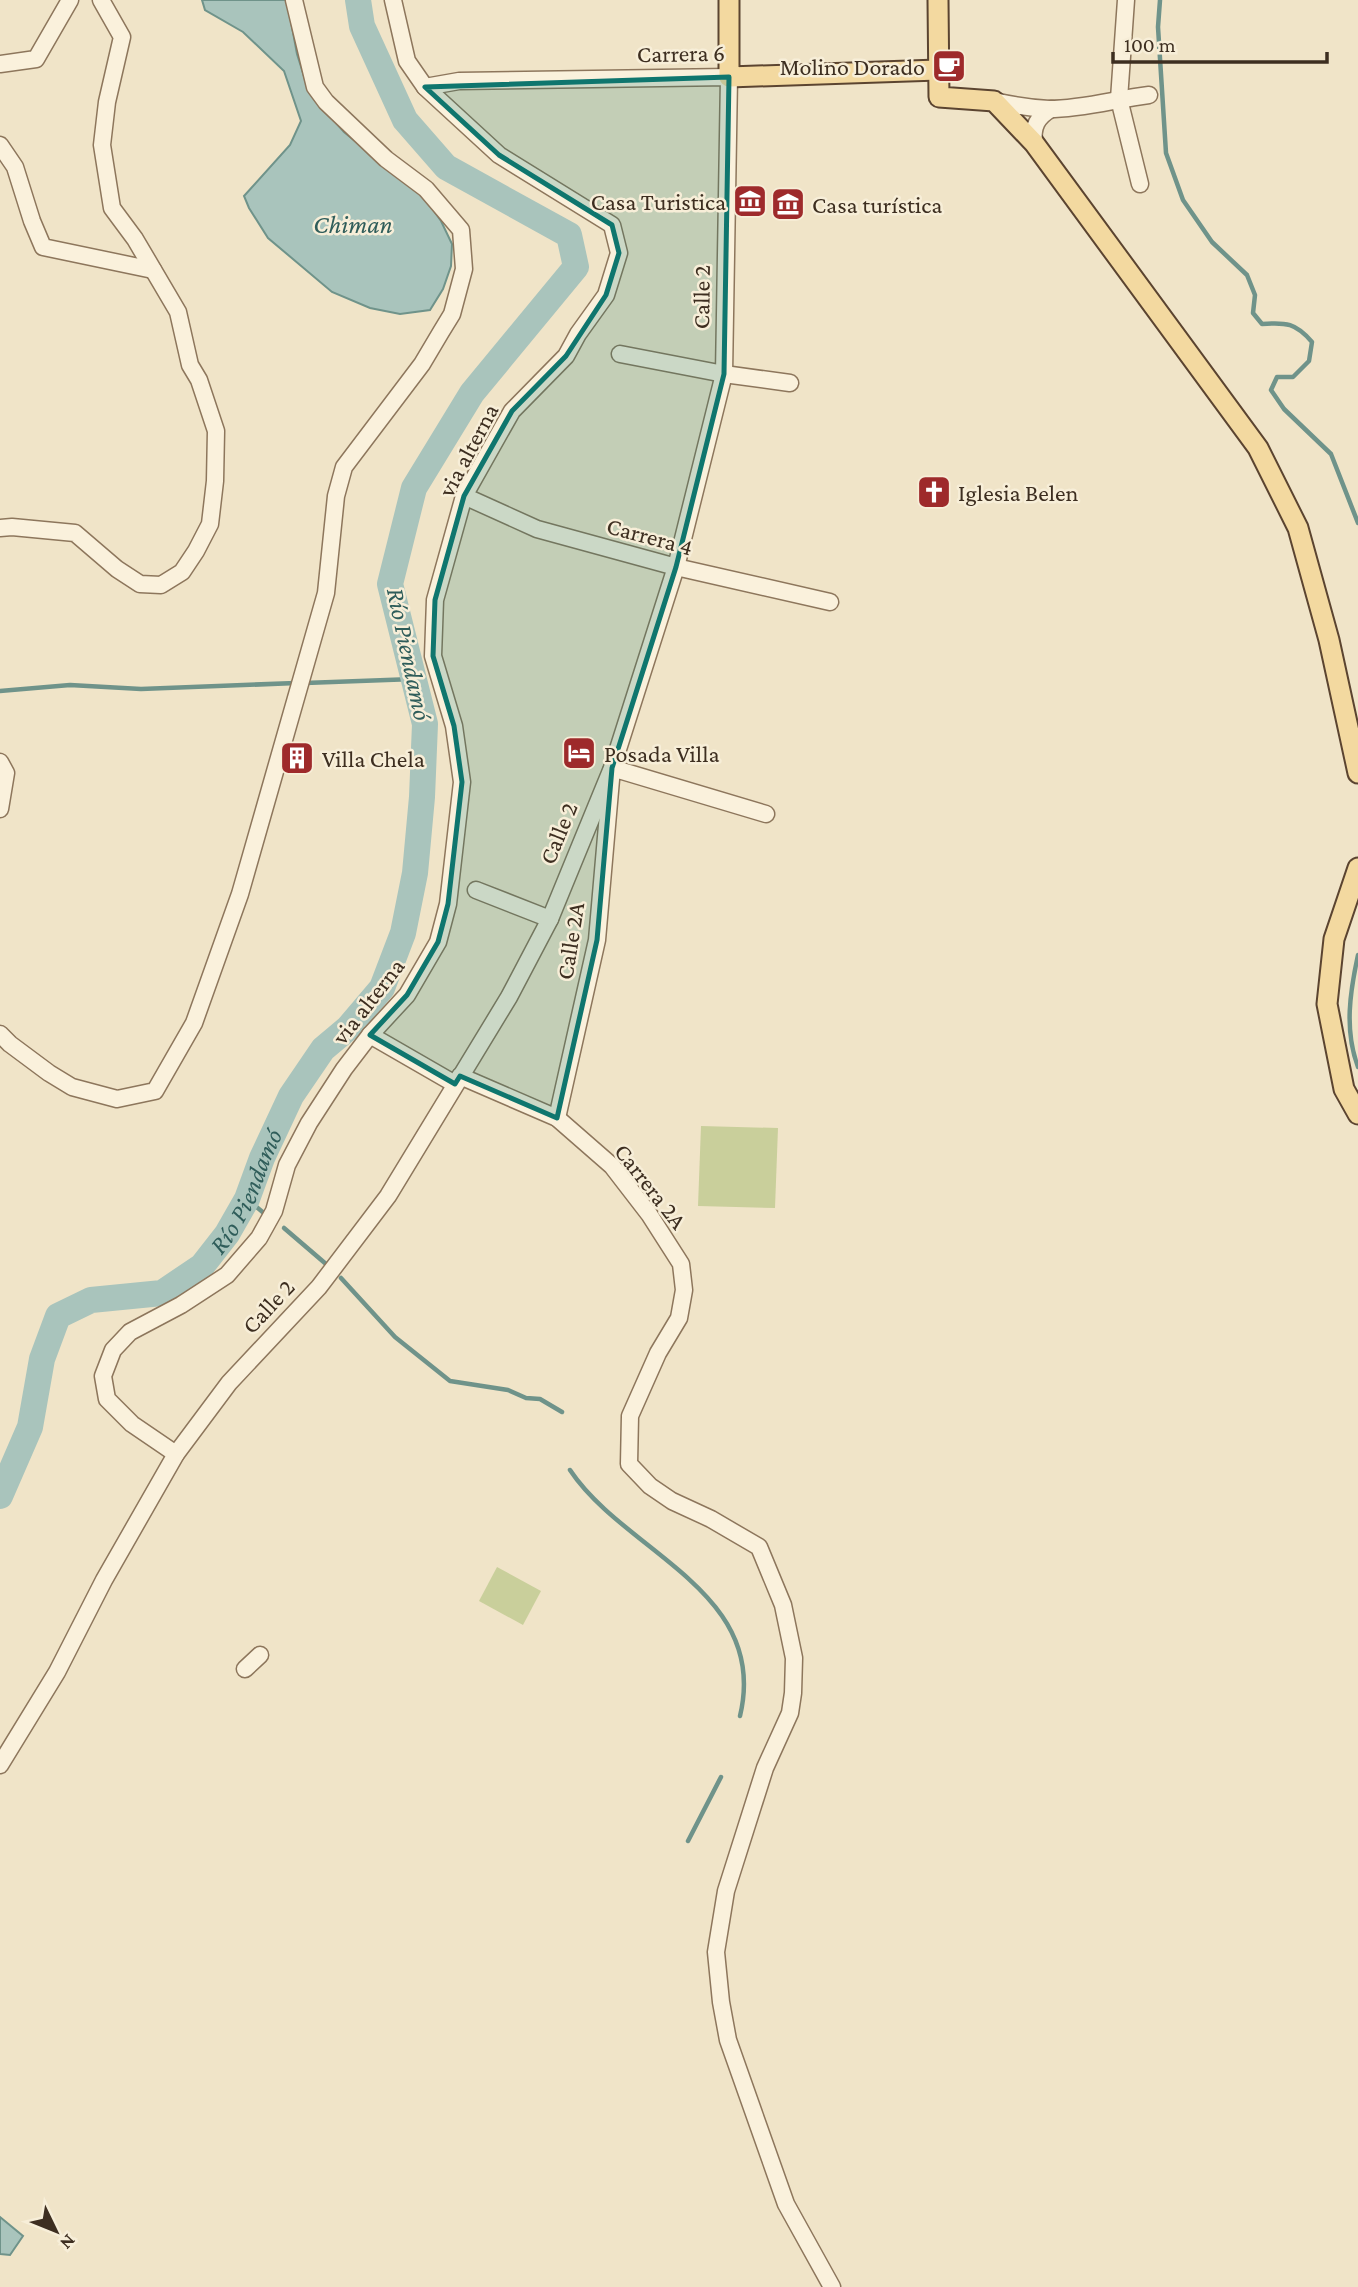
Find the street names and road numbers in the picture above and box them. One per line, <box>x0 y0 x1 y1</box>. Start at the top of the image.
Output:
street label: Carrera 6 <box>637 39 725 67</box>
street label: Calle 2 <box>687 265 715 329</box>
street label: via alterna <box>432 399 504 502</box>
street label: Carrera 4 <box>604 512 696 560</box>
street label: Calle 2 <box>533 798 583 868</box>
street label: Calle 2A <box>551 900 589 982</box>
street label: via alterna <box>326 953 410 1050</box>
street label: Carrera 2A <box>609 1138 693 1234</box>
street label: Calle 2 <box>236 1273 300 1339</box>

